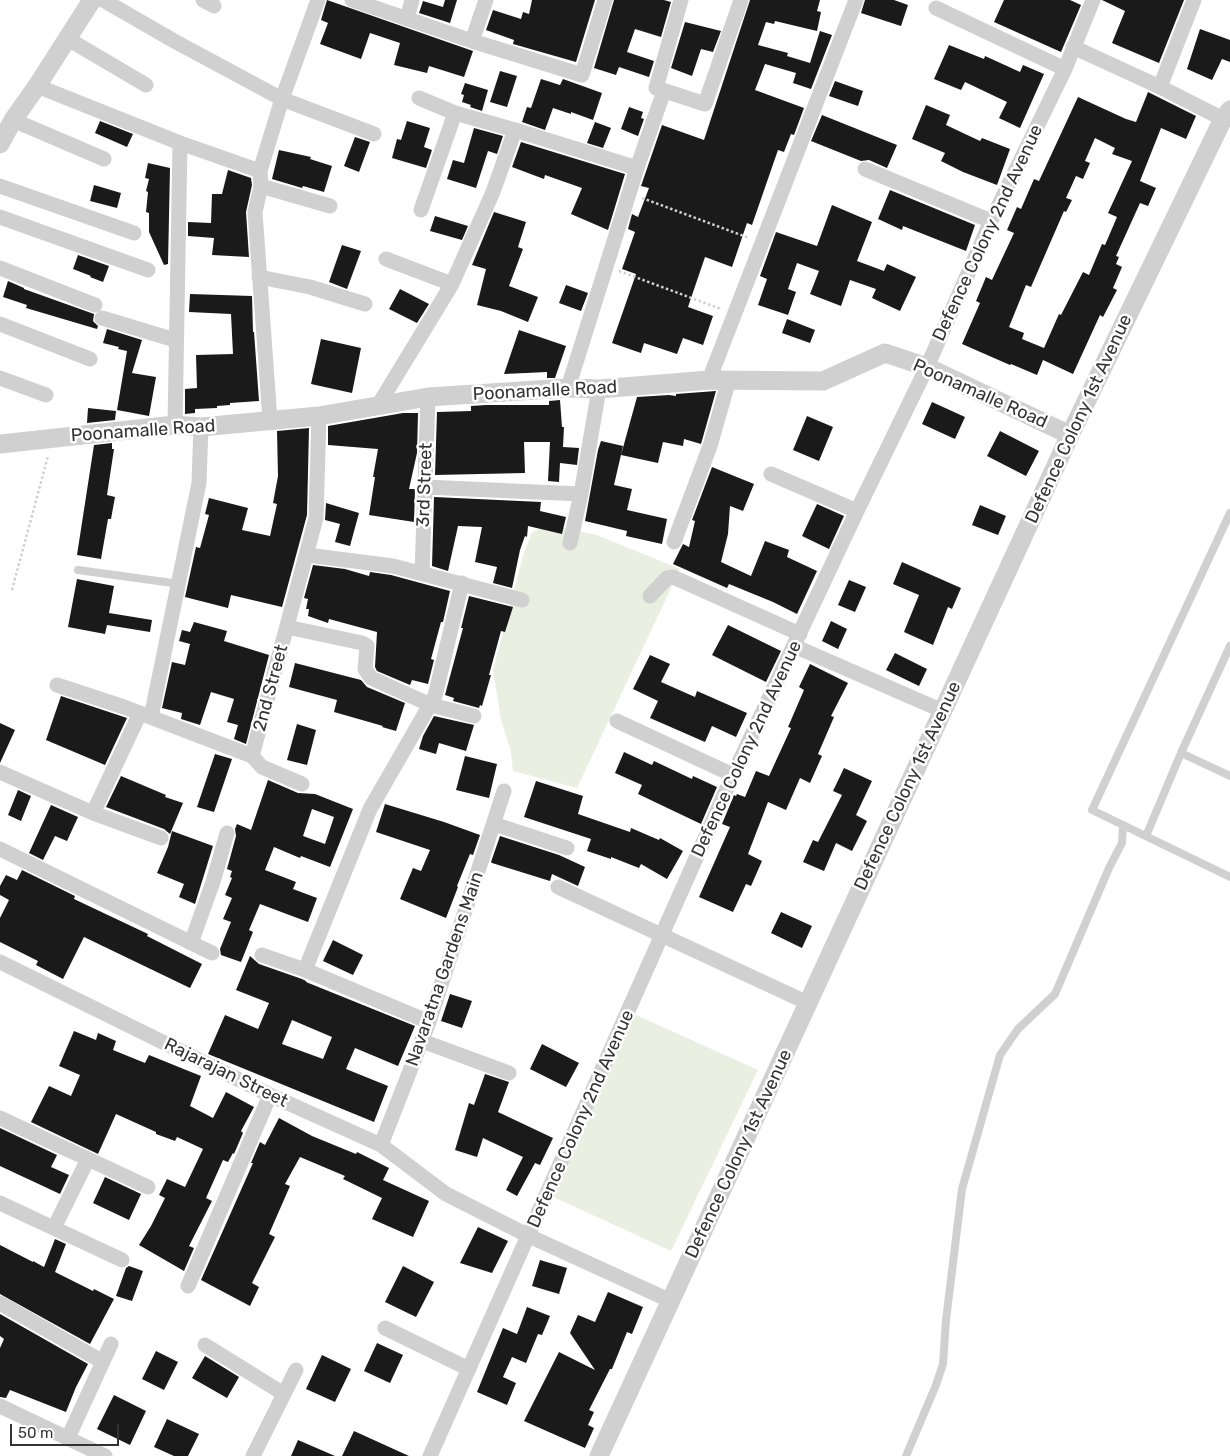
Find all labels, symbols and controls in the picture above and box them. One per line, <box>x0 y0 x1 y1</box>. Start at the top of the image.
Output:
street label: Defence Colony 2nd Avenue <box>928 121 1048 345</box>
street label: Defence Colony 1st Avenue <box>1021 311 1137 527</box>
street label: Poonamalle Road <box>909 355 1051 433</box>
street label: Poonamalle Road <box>472 376 618 406</box>
street label: Poonamalle Road <box>70 415 216 447</box>
street label: 3rd Street <box>413 442 437 528</box>
street label: Defence Colony 2nd Avenue <box>687 637 807 861</box>
street label: 2nd Street <box>249 642 293 734</box>
street label: Defence Colony 1st Avenue <box>850 678 966 894</box>
street label: Navaratna Gardens Main <box>402 869 488 1069</box>
street label: Defence Colony 2nd Avenue <box>523 1007 639 1231</box>
street label: Rajarajan Street <box>161 1034 291 1112</box>
street label: Defence Colony 1st Avenue <box>681 1046 797 1262</box>
scale bar <box>12 1414 121 1446</box>
text: 50 m <box>18 1424 53 1442</box>

